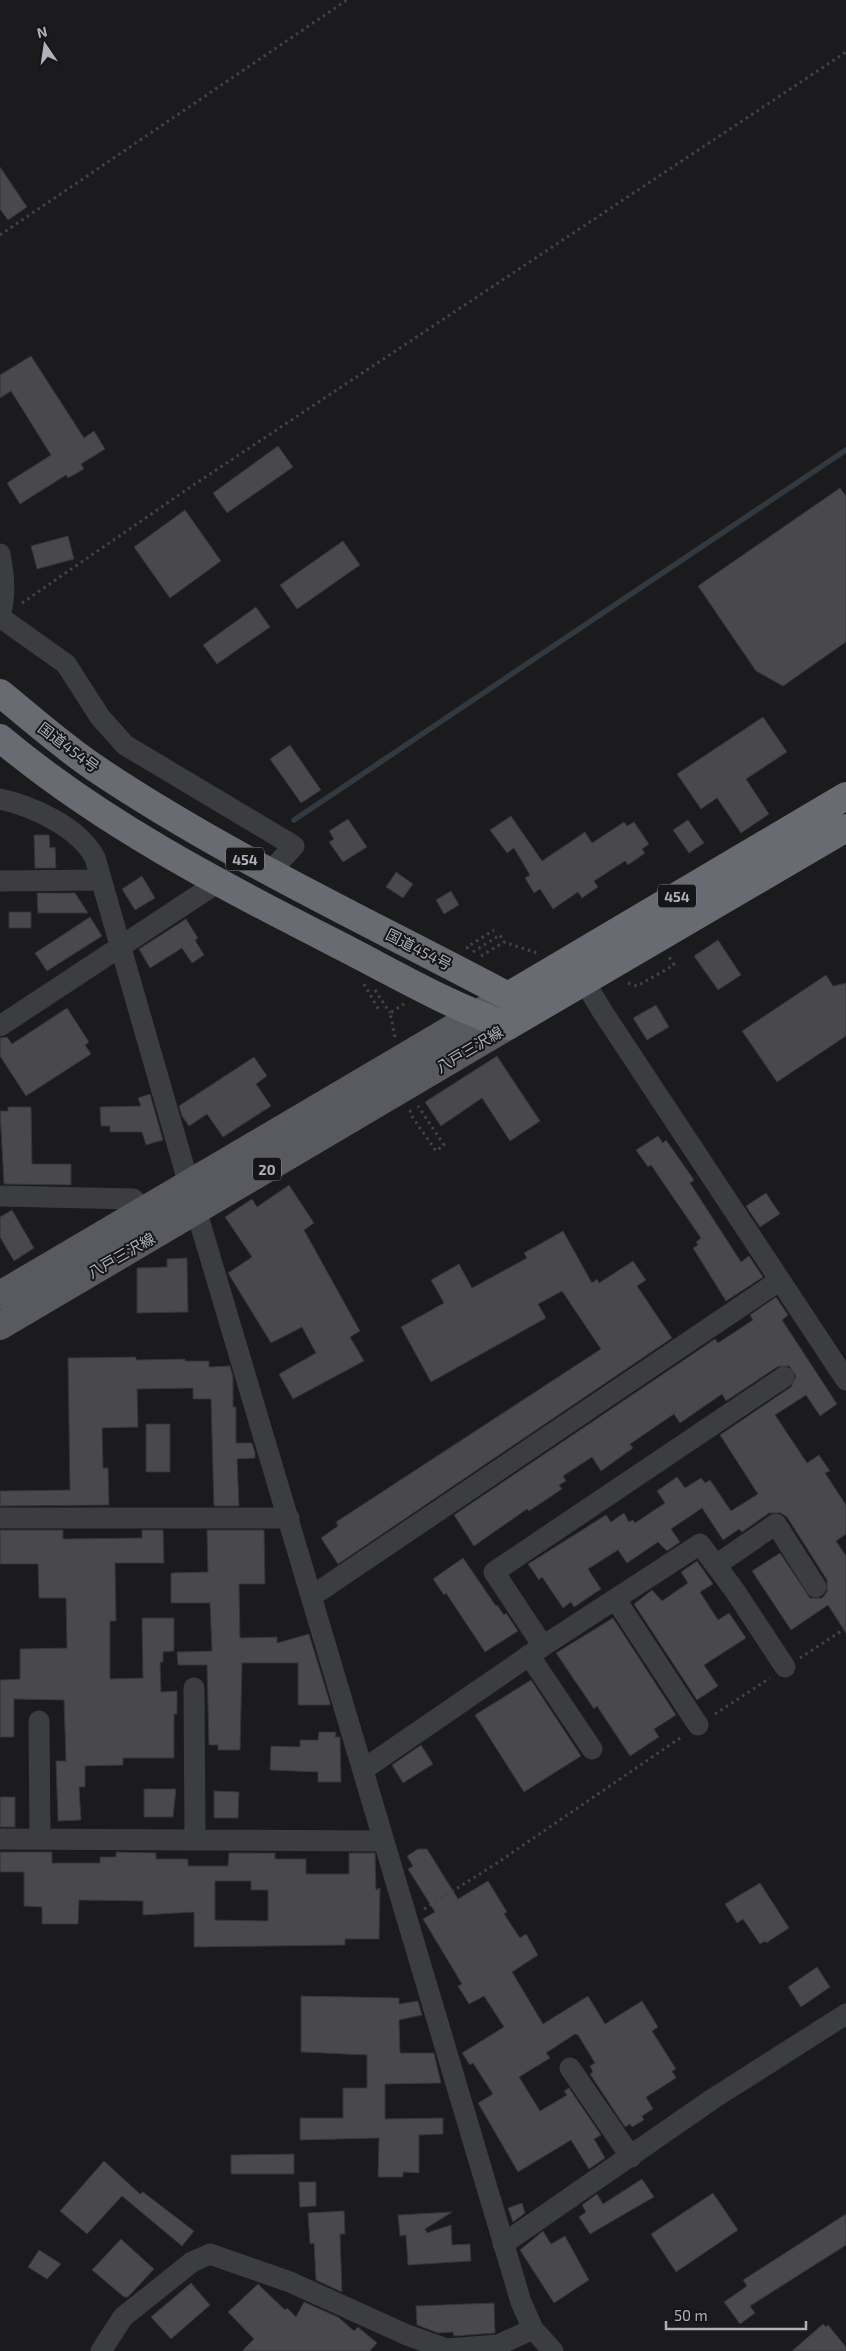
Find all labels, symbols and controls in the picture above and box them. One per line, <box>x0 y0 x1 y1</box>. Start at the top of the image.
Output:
north arrow <box>20 20 70 70</box>
text: N <box>35 22 49 41</box>
street label: 国道454号 <box>35 718 103 776</box>
road number: 454 <box>226 848 264 871</box>
road number: 454 <box>658 884 696 908</box>
street label: 国道454号 <box>383 925 455 973</box>
street label: 八戸三沢線 <box>432 1022 506 1076</box>
road number: 20 <box>253 1158 281 1180</box>
street label: 八戸三沢線 <box>84 1228 158 1282</box>
scale bar <box>666 2298 806 2330</box>
text: 50 m <box>674 2306 708 2324</box>

